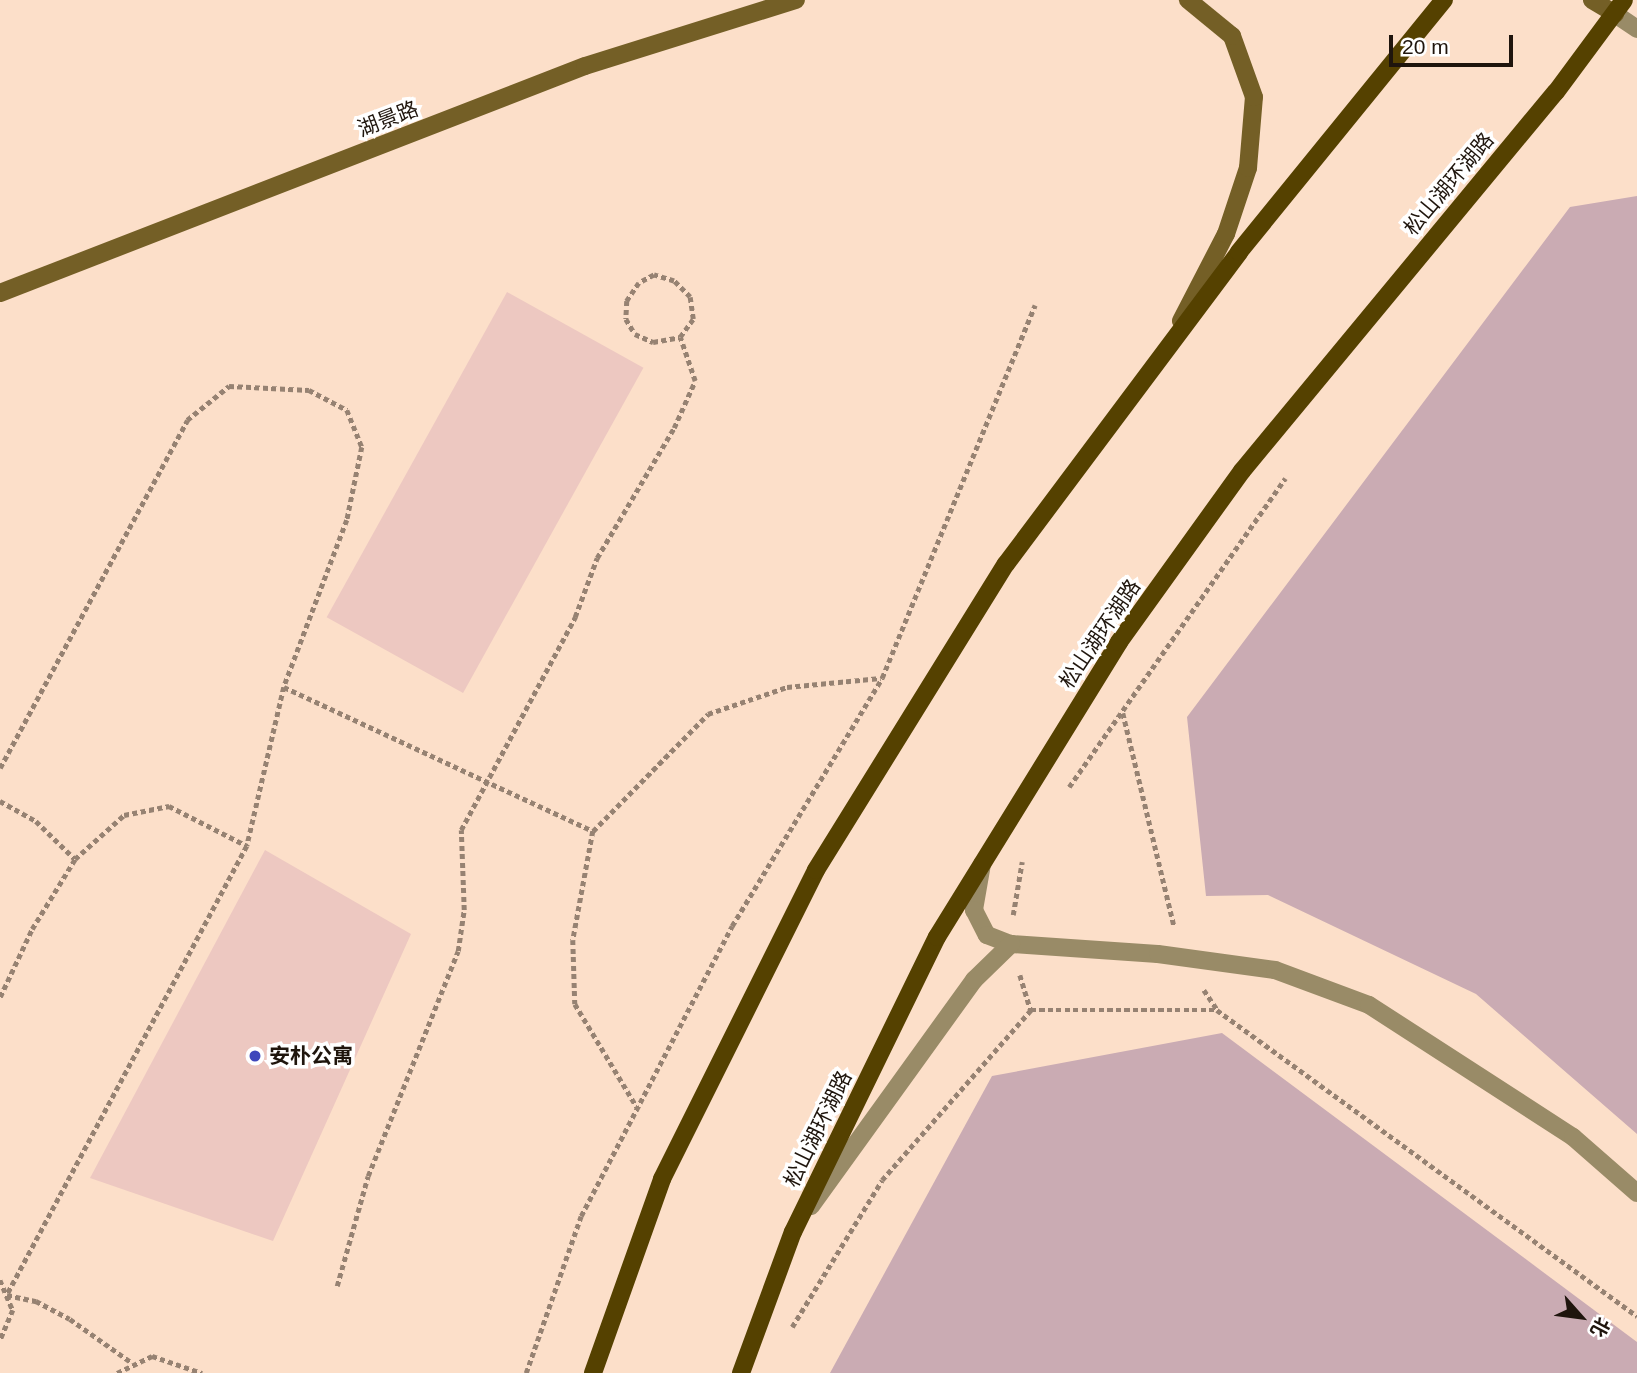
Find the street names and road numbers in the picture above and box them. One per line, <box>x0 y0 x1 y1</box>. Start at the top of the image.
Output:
street label: 湖景路 <box>354 96 422 142</box>
street label: 松山湖环湖路 <box>1399 128 1499 240</box>
street label: 松山湖环湖路 <box>1054 575 1146 693</box>
street label: 松山湖环湖路 <box>779 1067 857 1191</box>

